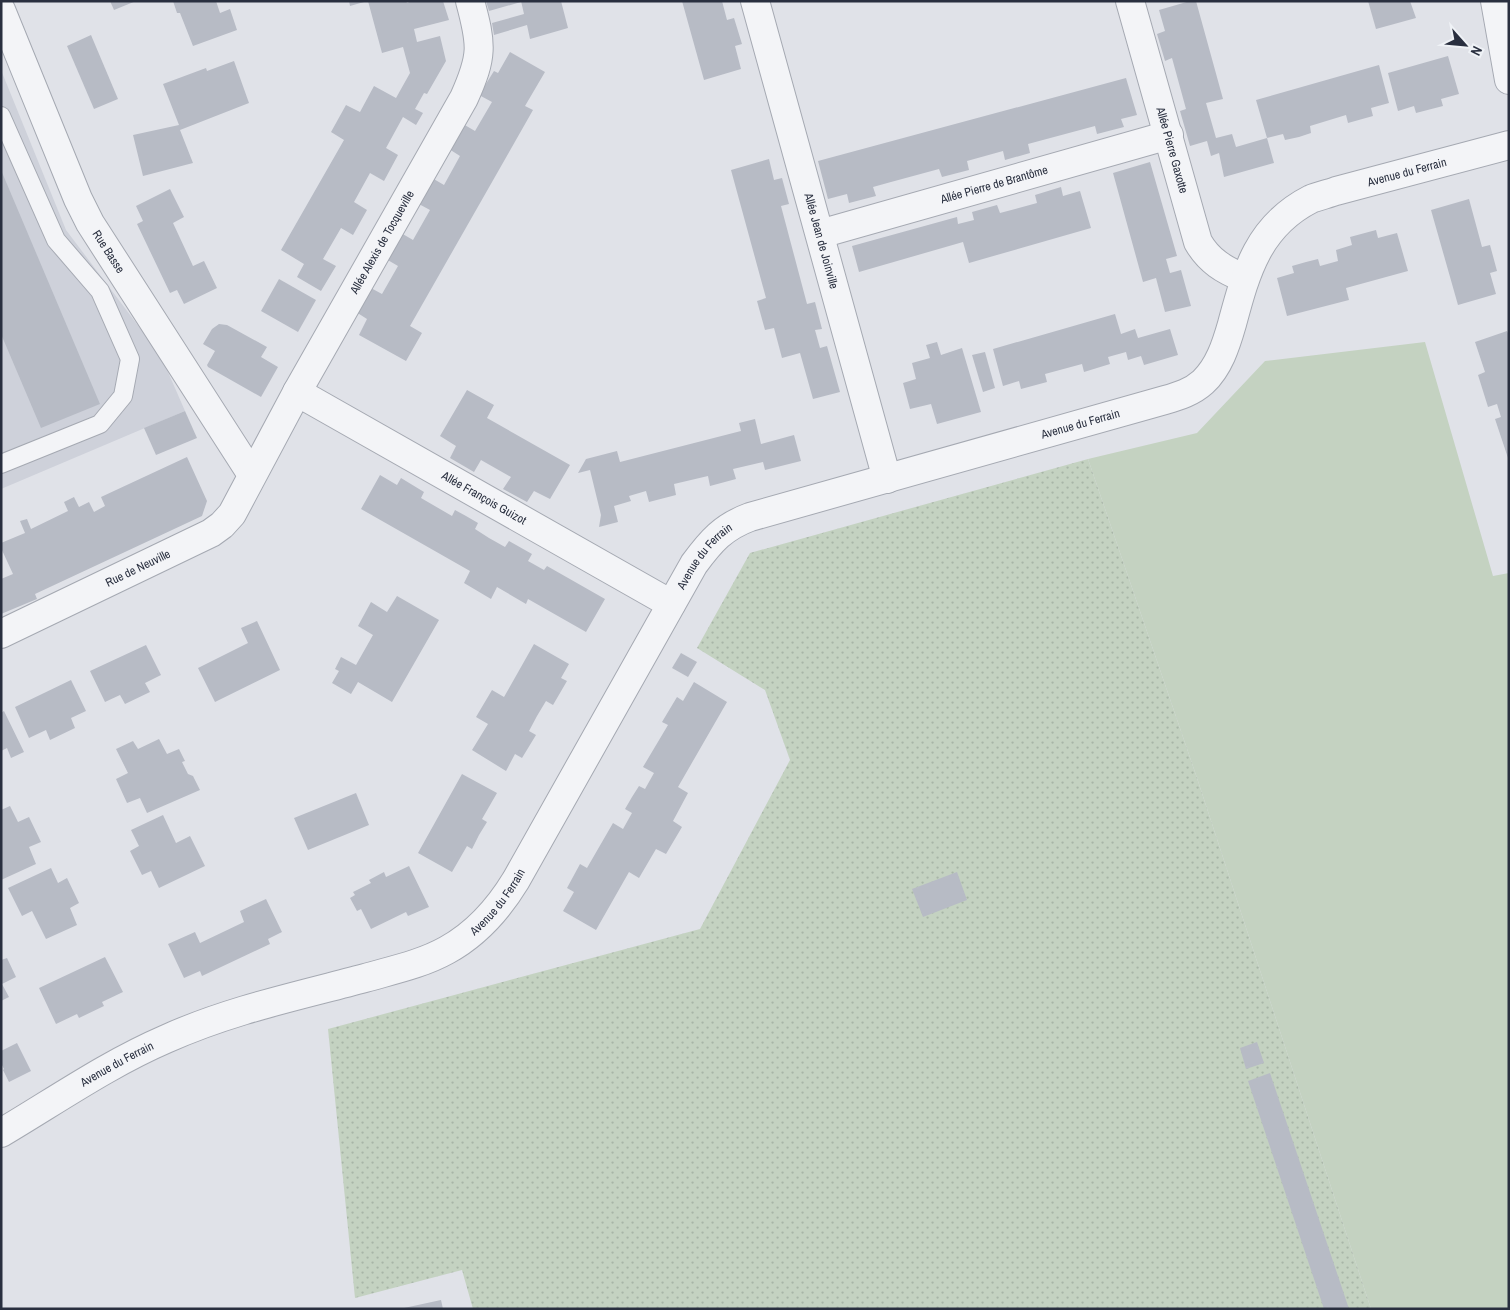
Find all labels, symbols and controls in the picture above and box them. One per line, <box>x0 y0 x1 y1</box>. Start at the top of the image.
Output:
north arrow <box>1440 20 1490 70</box>
text: N <box>1467 43 1486 59</box>
street label: Allée Pierre Gaxotte <box>1152 104 1192 195</box>
street label: Avenue du Ferrain <box>1365 154 1448 191</box>
street label: Allée Pierre de Brantôme <box>938 162 1050 208</box>
street label: Allée Alexis de Tocqueville <box>346 188 418 298</box>
street label: Allée Jean de Joinville <box>800 190 842 291</box>
street label: Rue Basse <box>89 227 128 276</box>
street label: Avenue du Ferrain <box>1038 405 1122 443</box>
street label: Allée François Guizot <box>438 467 529 528</box>
street label: Avenue du Ferrain <box>673 519 735 593</box>
street label: Rue de Neuville <box>103 546 173 591</box>
street label: Avenue du Ferrain <box>466 866 529 940</box>
street label: Avenue du Ferrain <box>77 1038 156 1091</box>

